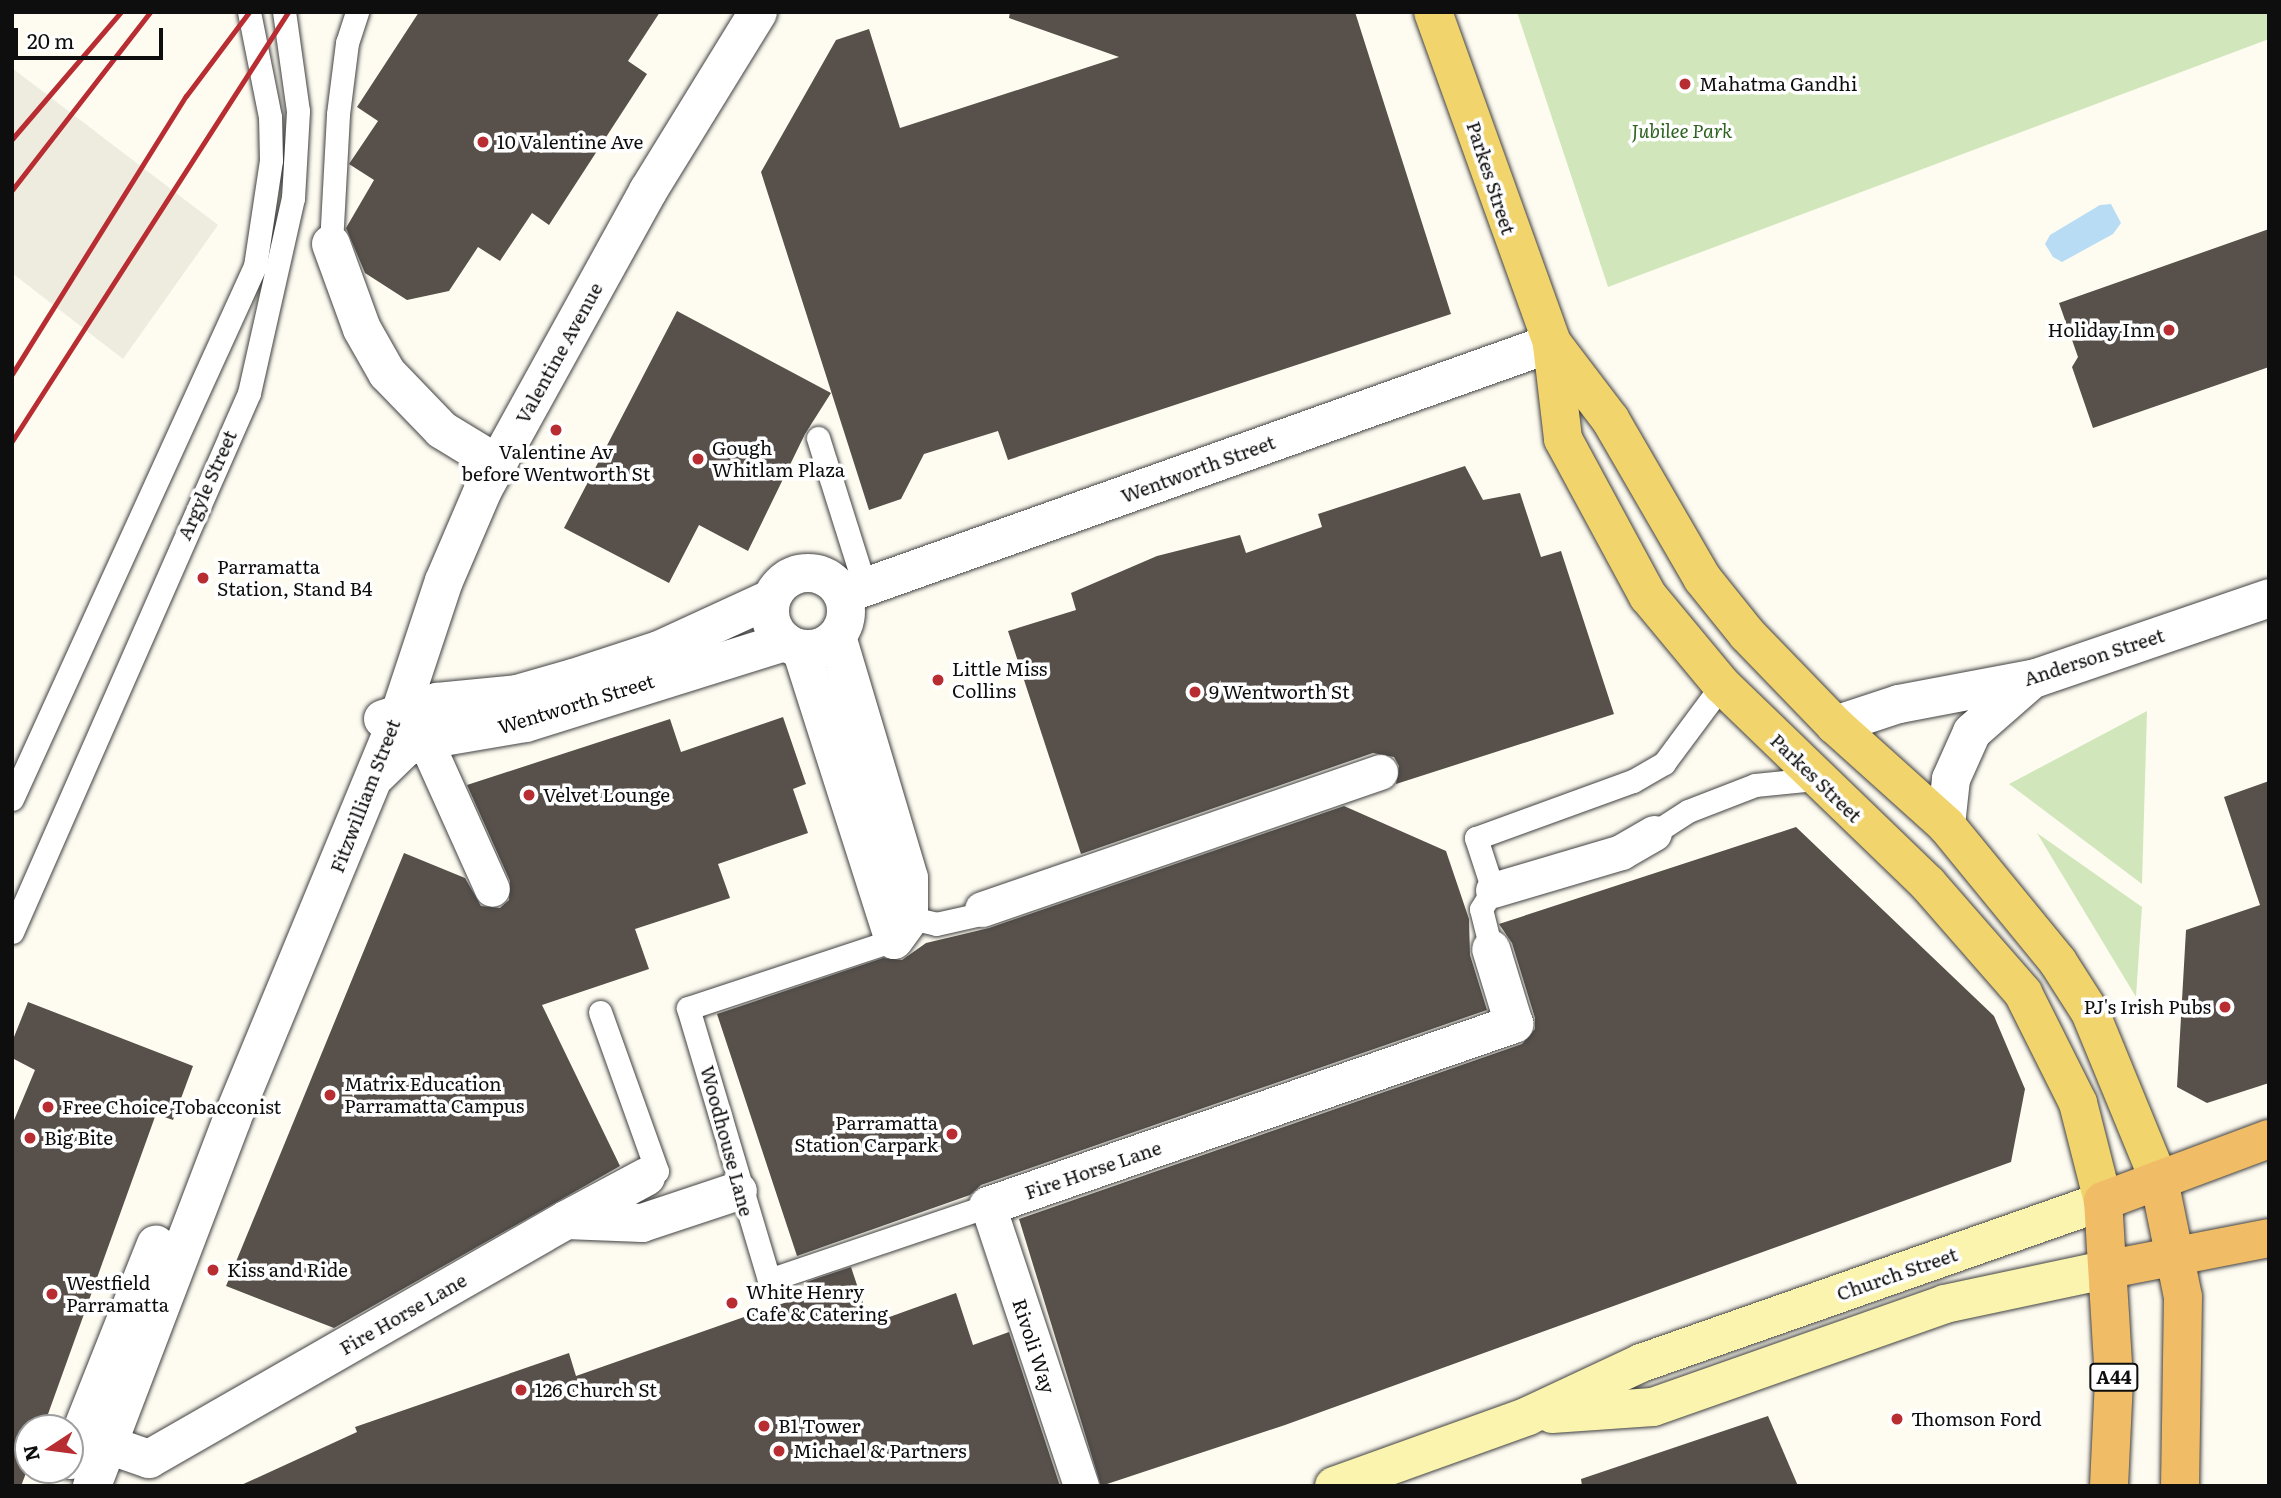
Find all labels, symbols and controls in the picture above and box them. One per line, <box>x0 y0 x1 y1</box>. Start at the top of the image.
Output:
scale bar <box>18 14 166 58</box>
text: 20 m <box>27 24 74 55</box>
place label: Mahatma Gandhi <box>1699 73 1857 95</box>
marker: Mahatma Gandhi <box>1677 76 1693 92</box>
street label: Parkes Street <box>1462 118 1520 238</box>
park label: Jubilee Park <box>1632 120 1732 142</box>
place label: 10 Valentine Ave <box>497 131 643 153</box>
marker: 10 Valentine Ave <box>475 134 491 150</box>
street label: Valentine Avenue <box>511 279 607 427</box>
place label: Holiday Inn <box>2047 319 2155 341</box>
marker: Holiday Inn <box>2161 322 2177 338</box>
marker: Valentine Av before Wentworth St <box>548 422 564 438</box>
street label: Argyle Street <box>173 427 241 543</box>
street label: Wentworth Street <box>1118 431 1278 507</box>
place label: Gough Whitlam Plaza <box>712 437 845 481</box>
place label: Valentine Av before Wentworth St <box>462 441 650 485</box>
marker: Gough Whitlam Plaza <box>690 451 706 467</box>
place label: Parramatta Station, Stand B4 <box>217 556 372 600</box>
marker: Parramatta Station, Stand B4 <box>195 570 211 586</box>
street label: Anderson Street <box>2021 624 2167 690</box>
place label: Little Miss Collins <box>952 658 1047 702</box>
street label: Wentworth Street <box>495 669 657 739</box>
marker: Little Miss Collins <box>930 672 946 688</box>
place label: 9 Wentworth St <box>1209 681 1350 703</box>
marker: 9 Wentworth St <box>1187 684 1203 700</box>
street label: Fitzwilliam Street <box>325 716 405 876</box>
street label: Parkes Street <box>1766 729 1866 827</box>
place label: Velvet Lounge <box>543 784 670 806</box>
marker: Velvet Lounge <box>521 787 537 803</box>
place label: PJ's Irish Pubs <box>2083 996 2211 1018</box>
marker: PJ's Irish Pubs <box>2217 999 2233 1015</box>
street label: Woodhouse Lane <box>696 1063 758 1219</box>
place label: Matrix Education Parramatta Campus <box>344 1073 524 1117</box>
marker: Matrix Education Parramatta Campus <box>322 1087 338 1103</box>
place label: Free Choice Tobacconist <box>62 1096 281 1118</box>
marker: Free Choice Tobacconist <box>40 1099 56 1115</box>
place label: Parramatta Station Carpark <box>794 1112 938 1156</box>
marker: Parramatta Station Carpark <box>944 1126 960 1142</box>
place label: Big Bite <box>44 1127 113 1149</box>
marker: Big Bite <box>22 1130 38 1146</box>
street label: Fire Horse Lane <box>1022 1136 1164 1204</box>
street label: Church Street <box>1834 1243 1960 1305</box>
place label: Kiss and Ride <box>227 1259 348 1281</box>
marker: Kiss and Ride <box>205 1262 221 1278</box>
street label: Fire Horse Lane <box>335 1268 471 1360</box>
place label: Westfield Parramatta <box>66 1272 169 1316</box>
place label: White Henry Cafe & Catering <box>746 1281 888 1325</box>
marker: Westfield Parramatta <box>44 1286 60 1302</box>
marker: White Henry Cafe & Catering <box>724 1295 740 1311</box>
street label: Rivoli Way <box>1008 1296 1060 1396</box>
road number: A44 <box>2088 1362 2140 1392</box>
place label: 126 Church St <box>535 1379 657 1401</box>
marker: 126 Church St <box>513 1382 529 1398</box>
place label: Thomson Ford <box>1911 1408 2042 1430</box>
marker: Thomson Ford <box>1889 1411 1905 1427</box>
north arrow <box>14 1414 84 1484</box>
place label: B1 Tower <box>778 1415 860 1437</box>
marker: B1 Tower <box>756 1418 772 1434</box>
place label: Michael & Partners <box>793 1440 967 1462</box>
text: N <box>15 1442 46 1464</box>
marker: Michael & Partners <box>771 1443 787 1459</box>

